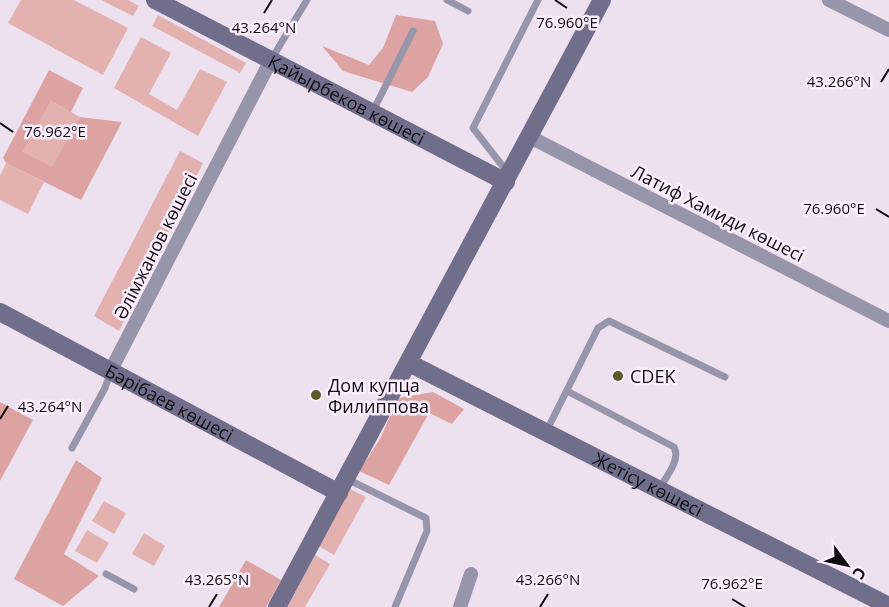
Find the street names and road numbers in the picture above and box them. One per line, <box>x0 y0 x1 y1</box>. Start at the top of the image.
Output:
street label: Қайырбеков көшесі <box>264 49 429 150</box>
street label: Латиф Хамиди көшесі <box>627 159 809 267</box>
street label: Әлімжанов көшесі <box>108 169 202 323</box>
street label: Бәрібаев көшесі <box>101 358 238 446</box>
street label: Жетісу көшесі <box>589 446 707 522</box>

